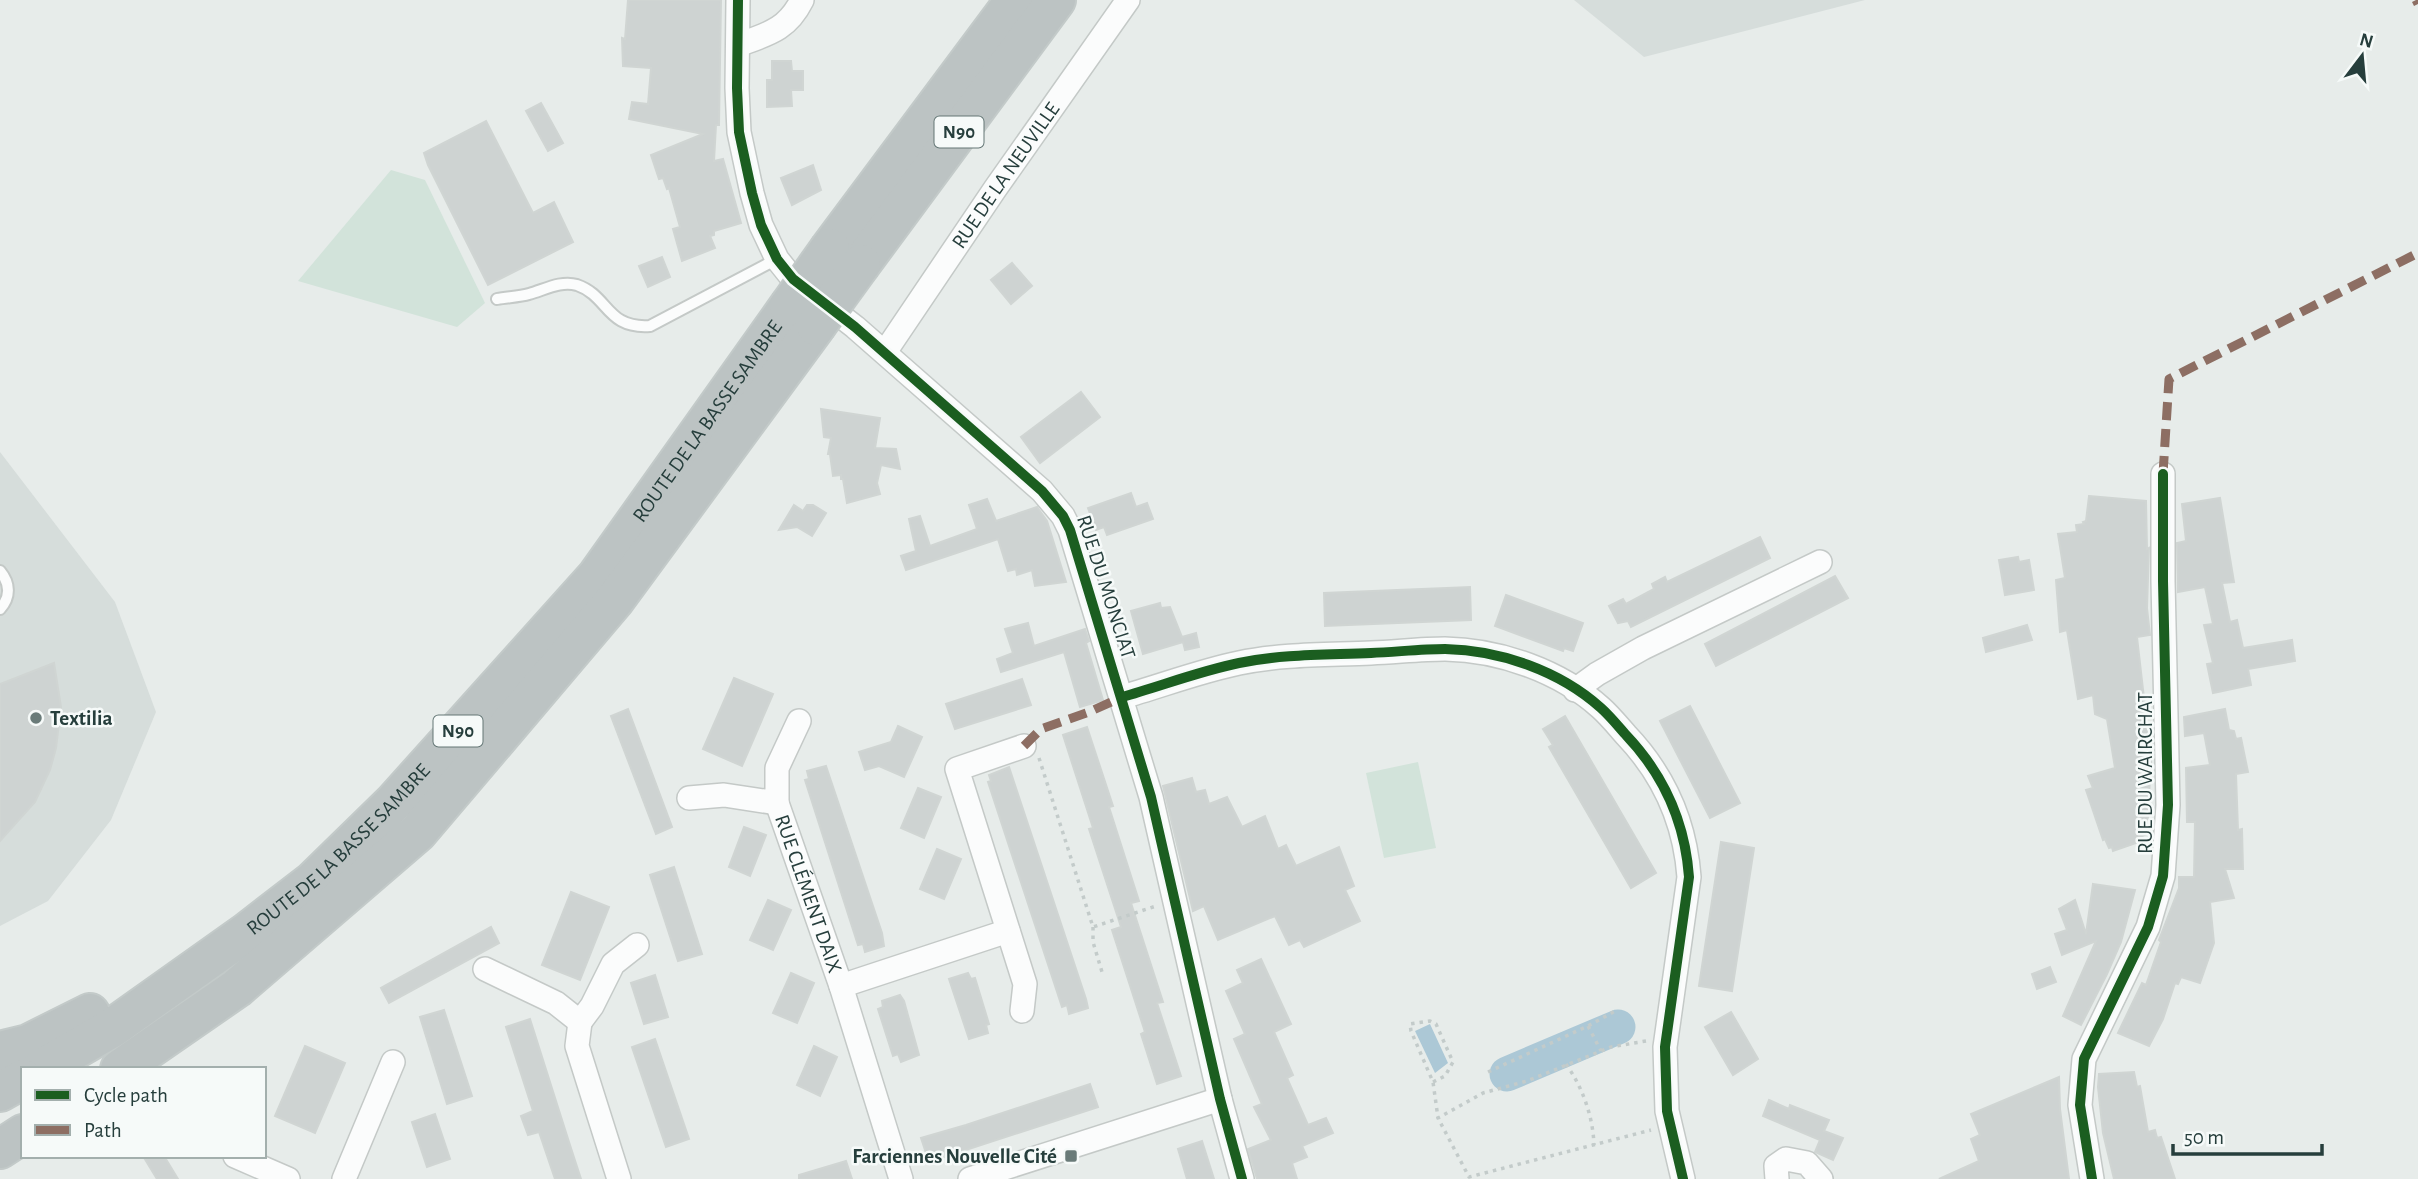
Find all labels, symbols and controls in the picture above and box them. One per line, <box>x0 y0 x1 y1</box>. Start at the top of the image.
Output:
north arrow <box>2327 21 2397 91</box>
text: N <box>2357 30 2375 52</box>
street label: RUE DE LA NEUVILLE <box>948 98 1063 252</box>
road number: N90 <box>934 116 984 148</box>
street label: ROUTE DE LA BASSE SAMBRE <box>628 316 786 526</box>
street label: RUE DU MONCIAT <box>1073 512 1139 662</box>
street label: RUE DU WAIRCHAT <box>2135 692 2156 854</box>
place label: Textilia <box>50 708 113 729</box>
marker: Textilia <box>28 710 44 726</box>
road number: N90 <box>434 716 482 746</box>
street label: ROUTE DE LA BASSE SAMBRE <box>242 759 434 939</box>
street label: RUE CLÉMENT DAIX <box>771 812 846 975</box>
legend <box>21 1067 266 1158</box>
text: Cycle path <box>84 1085 168 1106</box>
scale bar <box>2173 1112 2322 1156</box>
text: Path <box>84 1120 122 1141</box>
text: 50 m <box>2184 1127 2224 1148</box>
place label: Farciennes Nouvelle Cité <box>852 1146 1057 1167</box>
marker: Farciennes Nouvelle Cité <box>1063 1148 1079 1164</box>

